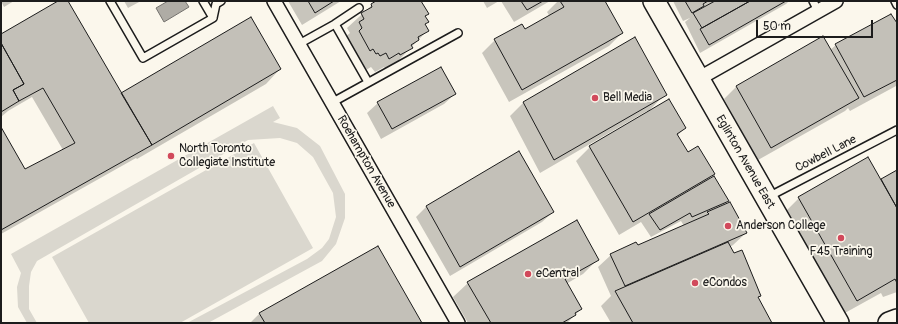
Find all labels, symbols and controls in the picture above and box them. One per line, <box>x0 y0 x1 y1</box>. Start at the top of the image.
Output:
scale bar <box>758 12 875 38</box>
text: 50 m <box>763 19 791 34</box>
place label: Bell Media <box>603 91 652 105</box>
marker: Bell Media <box>590 93 600 103</box>
street label: Roehampton Avenue <box>334 113 398 211</box>
street label: Eglinton Avenue East <box>712 113 778 211</box>
street label: Cowbell Lane <box>793 132 859 176</box>
place label: North Toronto Collegiate Institute <box>179 142 275 170</box>
marker: North Toronto Collegiate Institute <box>166 151 176 161</box>
place label: Anderson College <box>736 219 825 233</box>
marker: Anderson College <box>723 221 733 231</box>
marker: F45 Training <box>836 233 846 243</box>
place label: F45 Training <box>809 245 873 259</box>
place label: eCentral <box>536 267 579 281</box>
marker: eCentral <box>523 269 533 279</box>
place label: eCondos <box>703 276 747 290</box>
marker: eCondos <box>690 278 700 288</box>

